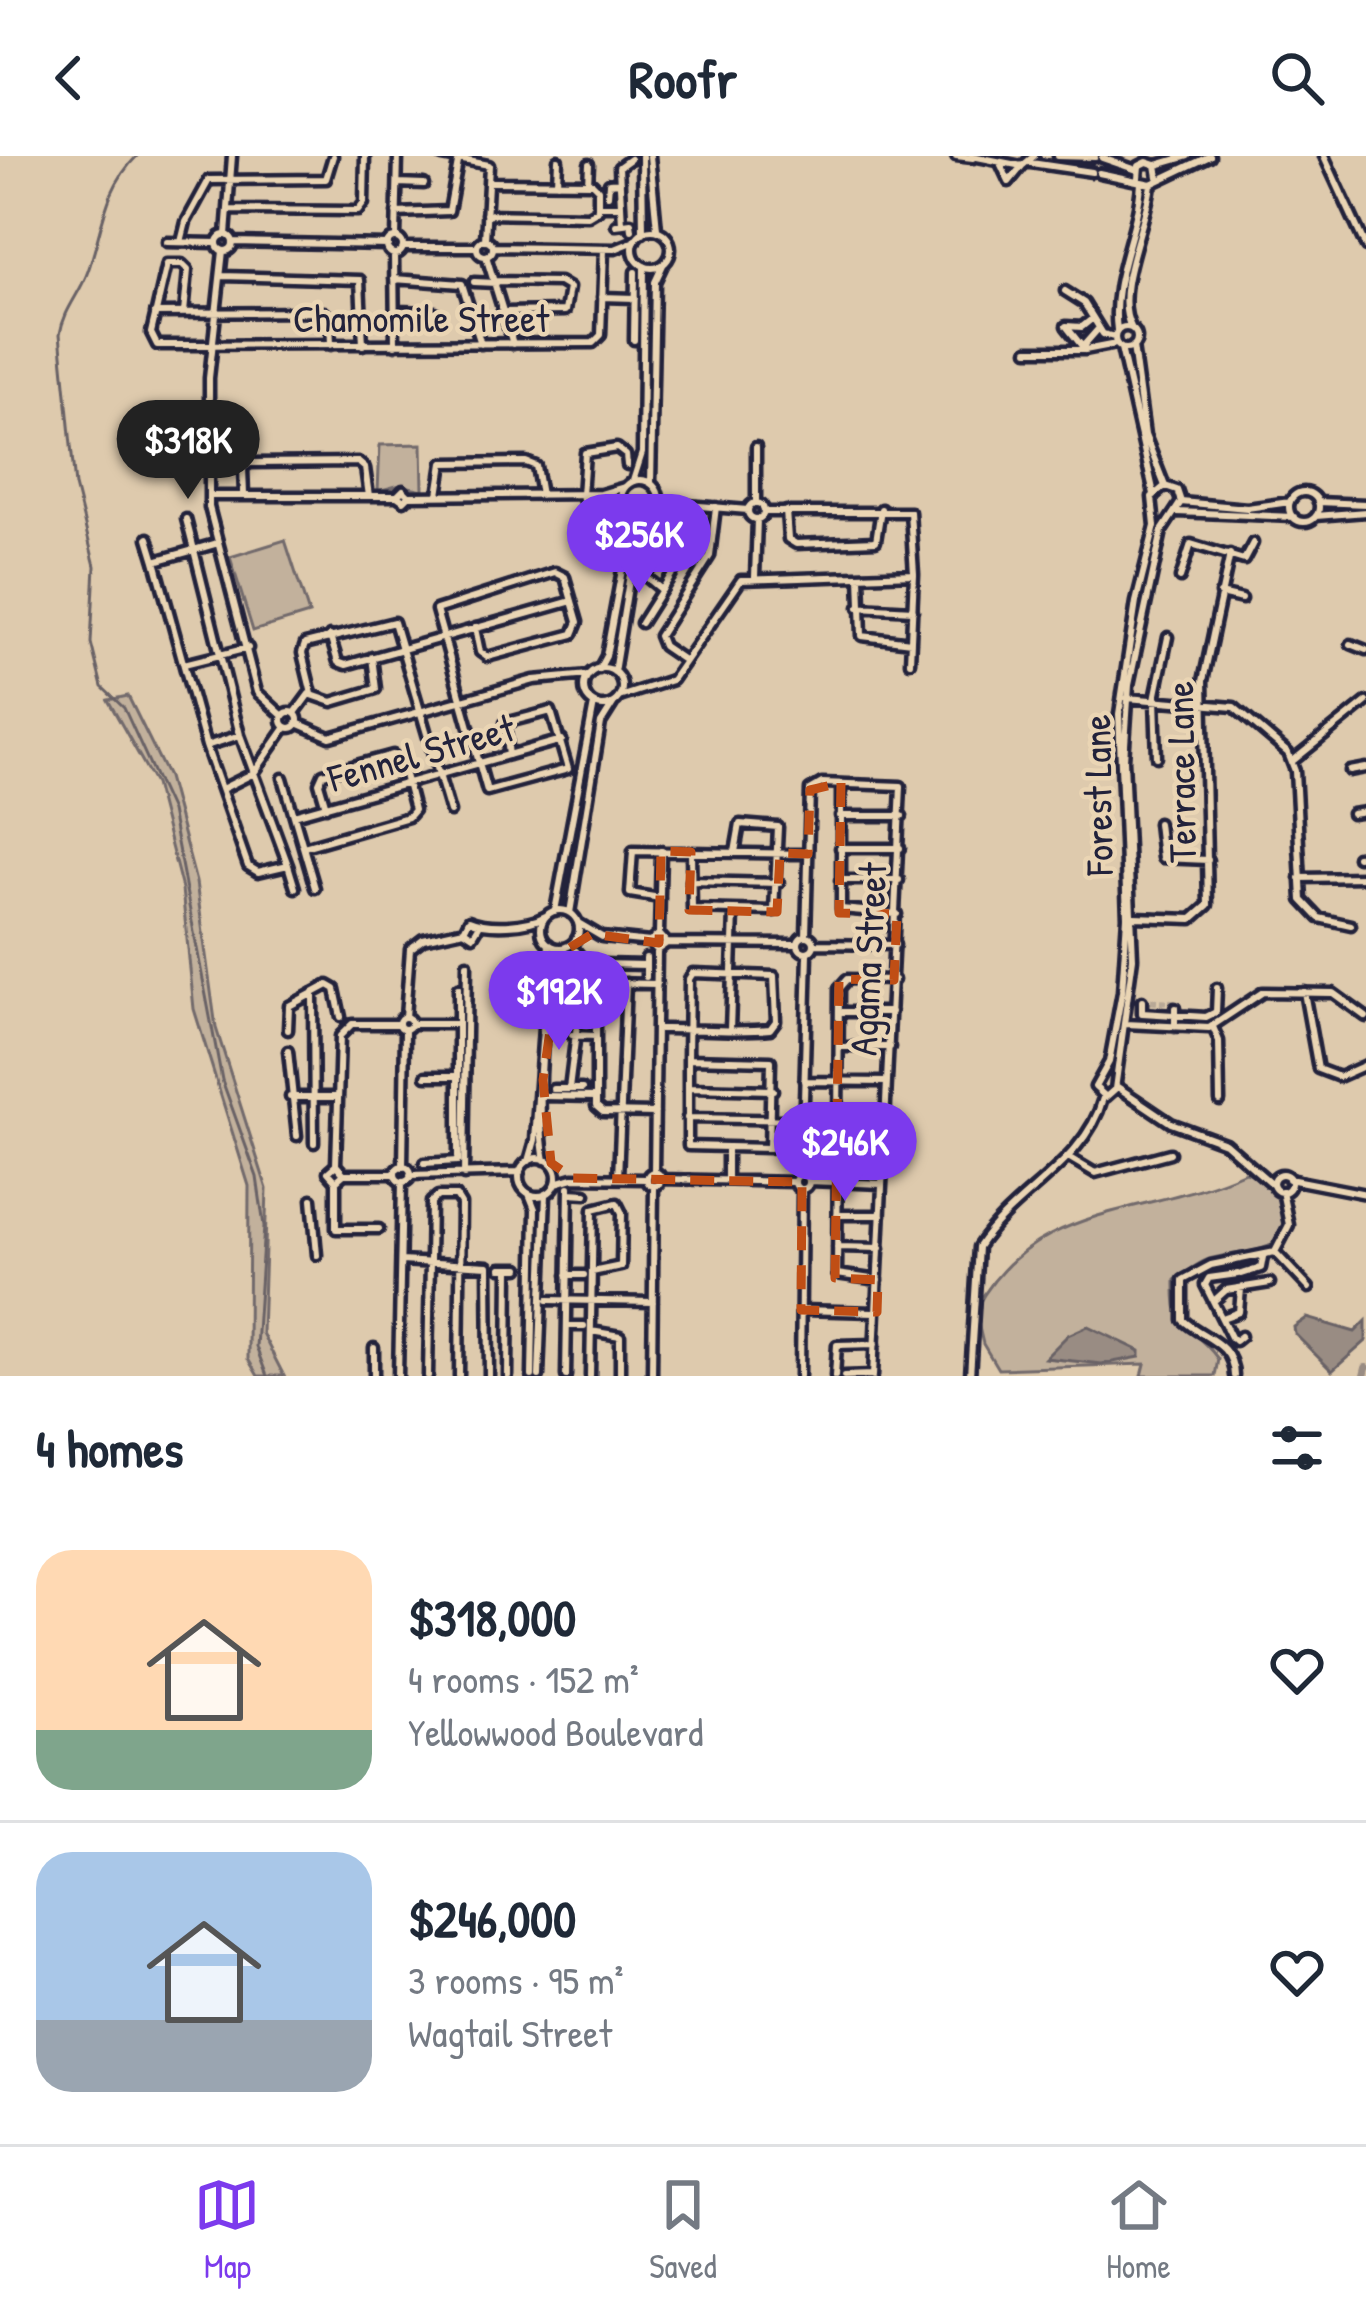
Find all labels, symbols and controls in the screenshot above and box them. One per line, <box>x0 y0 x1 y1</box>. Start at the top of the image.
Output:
text: Roofr <box>629 42 737 115</box>
icon: back <box>36 45 102 111</box>
icon: search <box>1264 45 1330 111</box>
street label: Chamomile Street <box>293 291 550 344</box>
pin: $318K <box>104 400 272 502</box>
text: $318K <box>144 412 232 465</box>
pin: $256K <box>555 494 723 596</box>
text: $256K <box>594 506 684 559</box>
street label: Terrace Lane <box>1152 681 1208 863</box>
street label: Fennel Street <box>321 700 521 804</box>
street label: Forest Lane <box>1069 714 1125 877</box>
street label: Agama Street <box>835 861 899 1057</box>
pin: $192K <box>475 951 643 1053</box>
text: $192K <box>516 963 602 1016</box>
pin: $246K <box>761 1102 929 1204</box>
text: $246K <box>801 1114 889 1167</box>
text: 4 homes <box>36 1414 183 1483</box>
icon: filters <box>1264 1415 1330 1481</box>
text: $318,000 <box>408 1583 576 1652</box>
icon: home <box>132 1598 276 1742</box>
icon: heart <box>1264 1637 1330 1703</box>
text: 4 rooms · 152 m² <box>408 1652 639 1705</box>
text: Yellowwood Boulevard <box>408 1705 703 1758</box>
text: $246,000 <box>408 1884 576 1953</box>
icon: home <box>132 1900 276 2044</box>
icon: heart <box>1264 1939 1330 2005</box>
text: 3 rooms · 95 m² <box>408 1953 623 2006</box>
text: Wagtail Street <box>408 2006 612 2059</box>
tab: Map <box>194 2172 260 2288</box>
tab: Saved <box>649 2172 717 2288</box>
tab: Home <box>1106 2172 1172 2288</box>

